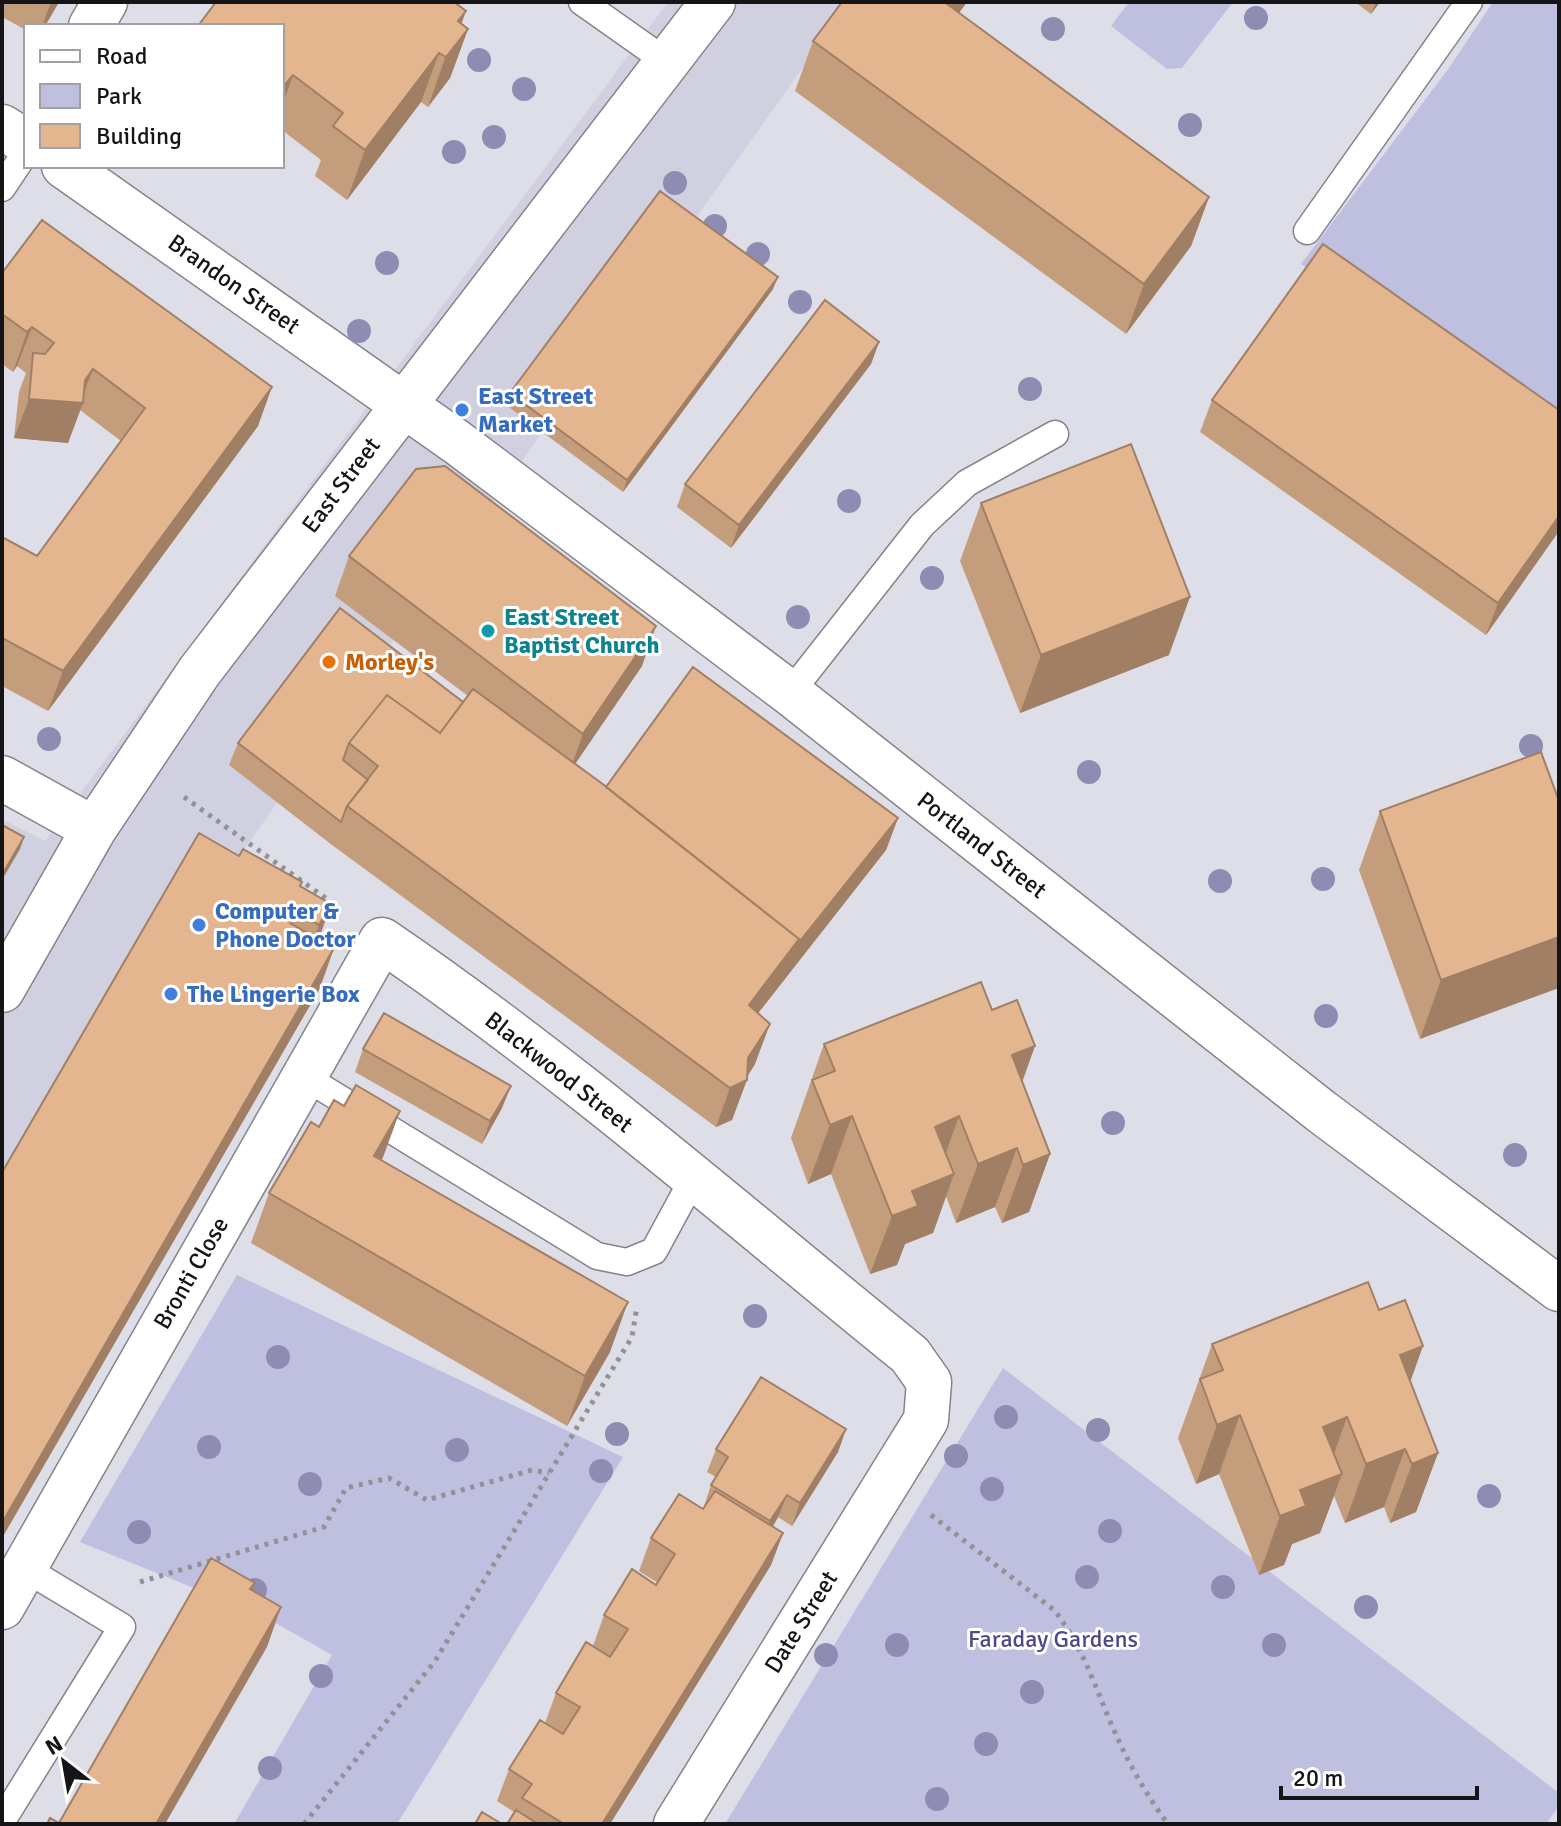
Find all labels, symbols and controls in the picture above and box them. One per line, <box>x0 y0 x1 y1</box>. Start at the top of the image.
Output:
legend <box>24 24 284 168</box>
text: Road <box>96 41 147 71</box>
text: Park <box>96 81 142 111</box>
text: Building <box>96 121 182 151</box>
street label: Brandon Street <box>162 227 306 341</box>
place label: East Street Market <box>478 381 593 439</box>
marker: East Street Market <box>453 401 471 419</box>
street label: East Street <box>295 431 387 539</box>
place label: East Street Baptist Church <box>504 602 659 660</box>
marker: East Street Baptist Church <box>479 622 497 640</box>
place label: Morley's <box>345 647 435 677</box>
marker: Morley's <box>320 653 338 671</box>
street label: Portland Street <box>911 785 1053 905</box>
place label: Computer & Phone Doctor <box>215 896 356 954</box>
marker: Computer & Phone Doctor <box>190 916 208 934</box>
place label: The Lingerie Box <box>187 979 360 1009</box>
marker: The Lingerie Box <box>162 985 180 1003</box>
street label: Blackwood Street <box>479 1005 639 1139</box>
street label: Bronti Close <box>147 1211 235 1335</box>
street label: Date Street <box>758 1565 844 1679</box>
park label: Faraday Gardens <box>968 1624 1138 1654</box>
north arrow <box>24 1722 104 1802</box>
text: N <box>40 1730 67 1761</box>
scale bar <box>1281 1750 1477 1800</box>
text: 20 m <box>1293 1763 1343 1793</box>

